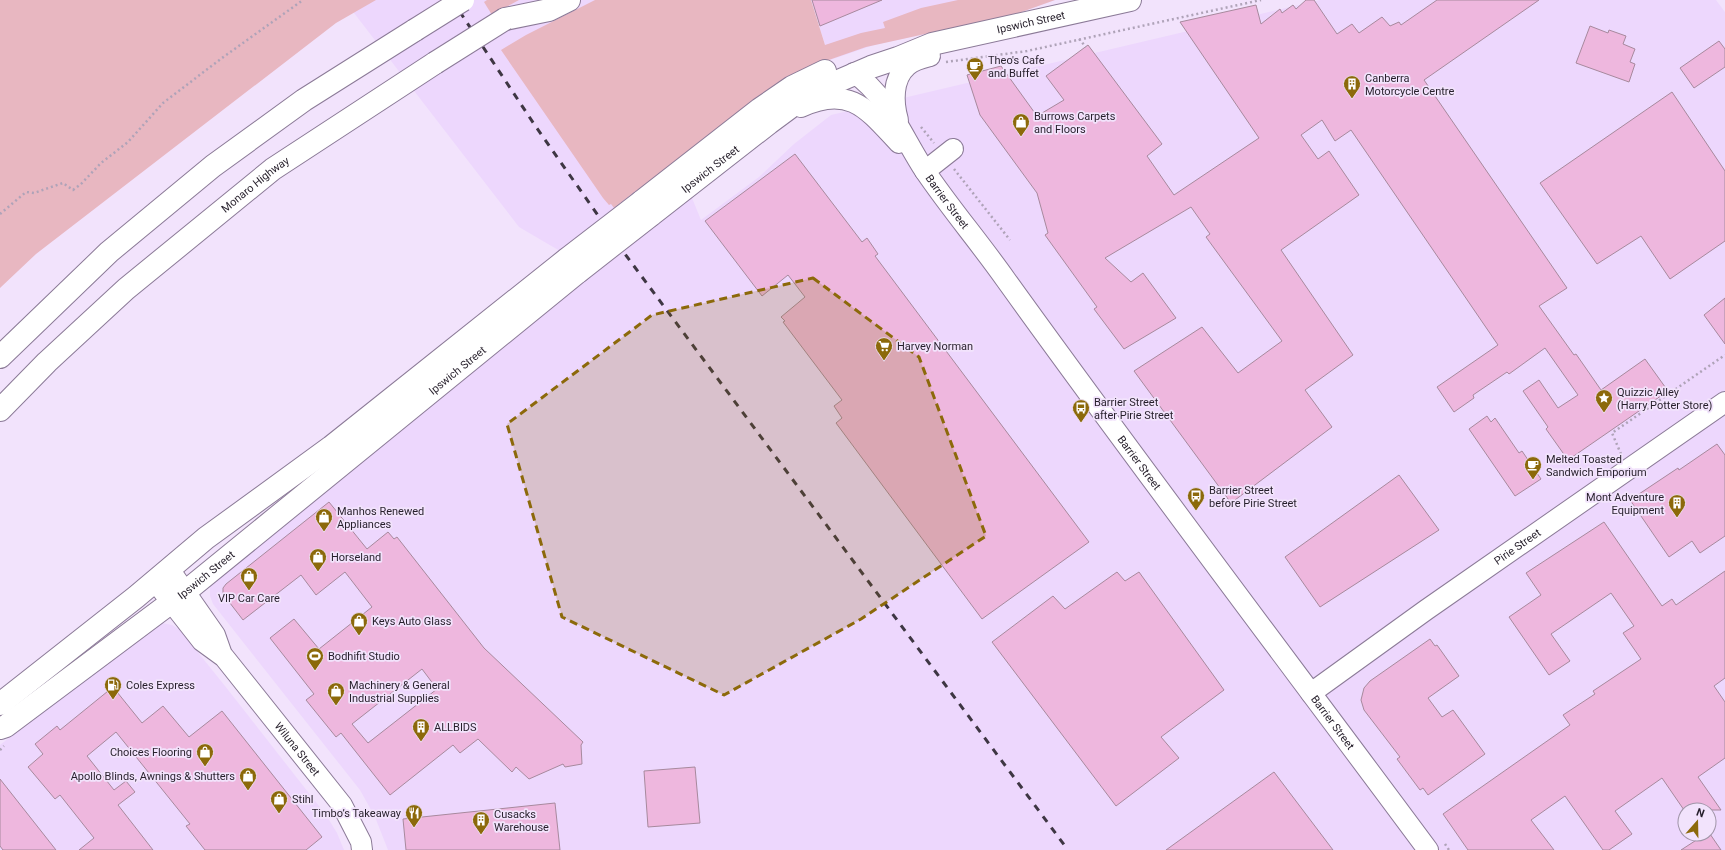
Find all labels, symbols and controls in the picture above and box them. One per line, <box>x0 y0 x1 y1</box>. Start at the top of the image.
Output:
street label: Ipswich Street <box>996 8 1067 36</box>
place label: Theo's Cafe and Buffet <box>988 54 1045 80</box>
cafe icon: Theo's Cafe and Buffet <box>965 56 985 81</box>
place label: Canberra Motorcycle Centre <box>1365 72 1454 98</box>
building icon: Canberra Motorcycle Centre <box>1342 74 1362 99</box>
place label: Burrows Carpets and Floors <box>1034 110 1116 136</box>
shop icon: Burrows Carpets and Floors <box>1011 112 1031 137</box>
street label: Ipswich Street <box>679 142 742 195</box>
street label: Monaro Highway <box>219 153 292 215</box>
street label: Barrier Street <box>923 172 972 232</box>
supermarket icon: Harvey Norman <box>874 336 894 361</box>
place label: Harvey Norman <box>897 340 973 353</box>
street label: Ipswich Street <box>426 343 489 397</box>
place label: Quizzic Alley (Harry Potter Store) <box>1617 386 1712 412</box>
place icon: Quizzic Alley (Harry Potter Store) <box>1594 388 1614 413</box>
place label: Barrier Street after Pirie Street <box>1094 396 1174 422</box>
bus stop icon: Barrier Street after Pirie Street <box>1071 398 1091 423</box>
street label: Barrier Street <box>1115 433 1164 493</box>
place label: Melted Toasted Sandwich Emporium <box>1546 453 1647 479</box>
cafe icon: Melted Toasted Sandwich Emporium <box>1523 455 1543 480</box>
place label: Barrier Street before Pirie Street <box>1209 484 1297 510</box>
bus stop icon: Barrier Street before Pirie Street <box>1186 486 1206 511</box>
place label: Mont Adventure Equipment <box>1586 491 1664 517</box>
building icon: Mont Adventure Equipment <box>1667 493 1687 518</box>
place label: Manhos Renewed Appliances <box>337 505 424 531</box>
shop icon: Manhos Renewed Appliances <box>314 507 334 532</box>
street label: Pirie Street <box>1492 526 1543 567</box>
shop icon: Horseland <box>308 547 328 572</box>
street label: Ipswich Street <box>175 548 237 602</box>
place label: Horseland <box>331 551 381 564</box>
shop icon: VIP Car Care <box>239 566 259 591</box>
place label: VIP Car Care <box>218 592 280 605</box>
shop icon: Keys Auto Glass <box>349 611 369 636</box>
place label: Keys Auto Glass <box>372 615 452 628</box>
sports icon: Bodhifit Studio <box>305 646 325 671</box>
place label: Bodhifit Studio <box>328 650 400 663</box>
fuel station icon: Coles Express <box>103 675 123 700</box>
place label: Coles Express <box>126 679 195 692</box>
place label: Machinery & General Industrial Supplies <box>349 679 450 705</box>
shop icon: Machinery & General Industrial Supplies <box>326 681 346 706</box>
street label: Barrier Street <box>1308 693 1358 752</box>
building icon: ALLBIDS <box>411 717 431 742</box>
street label: Wiluna Street <box>272 719 323 779</box>
place label: ALLBIDS <box>434 721 477 734</box>
shop icon: Choices Flooring <box>195 742 215 767</box>
place label: Choices Flooring <box>110 746 192 759</box>
shop icon: Apollo Blinds, Awnings & Shutters <box>238 766 258 791</box>
place label: Apollo Blinds, Awnings & Shutters <box>71 770 235 783</box>
shop icon: Stihl <box>269 789 289 814</box>
place label: Stihl <box>292 793 314 806</box>
north arrow <box>1677 802 1717 842</box>
restaurant icon: Timbo’s Takeaway <box>404 803 424 828</box>
text: N <box>1694 806 1706 821</box>
place label: Timbo’s Takeaway <box>312 807 402 820</box>
place label: Cusacks Warehouse <box>494 808 549 834</box>
building icon: Cusacks Warehouse <box>471 810 491 835</box>

